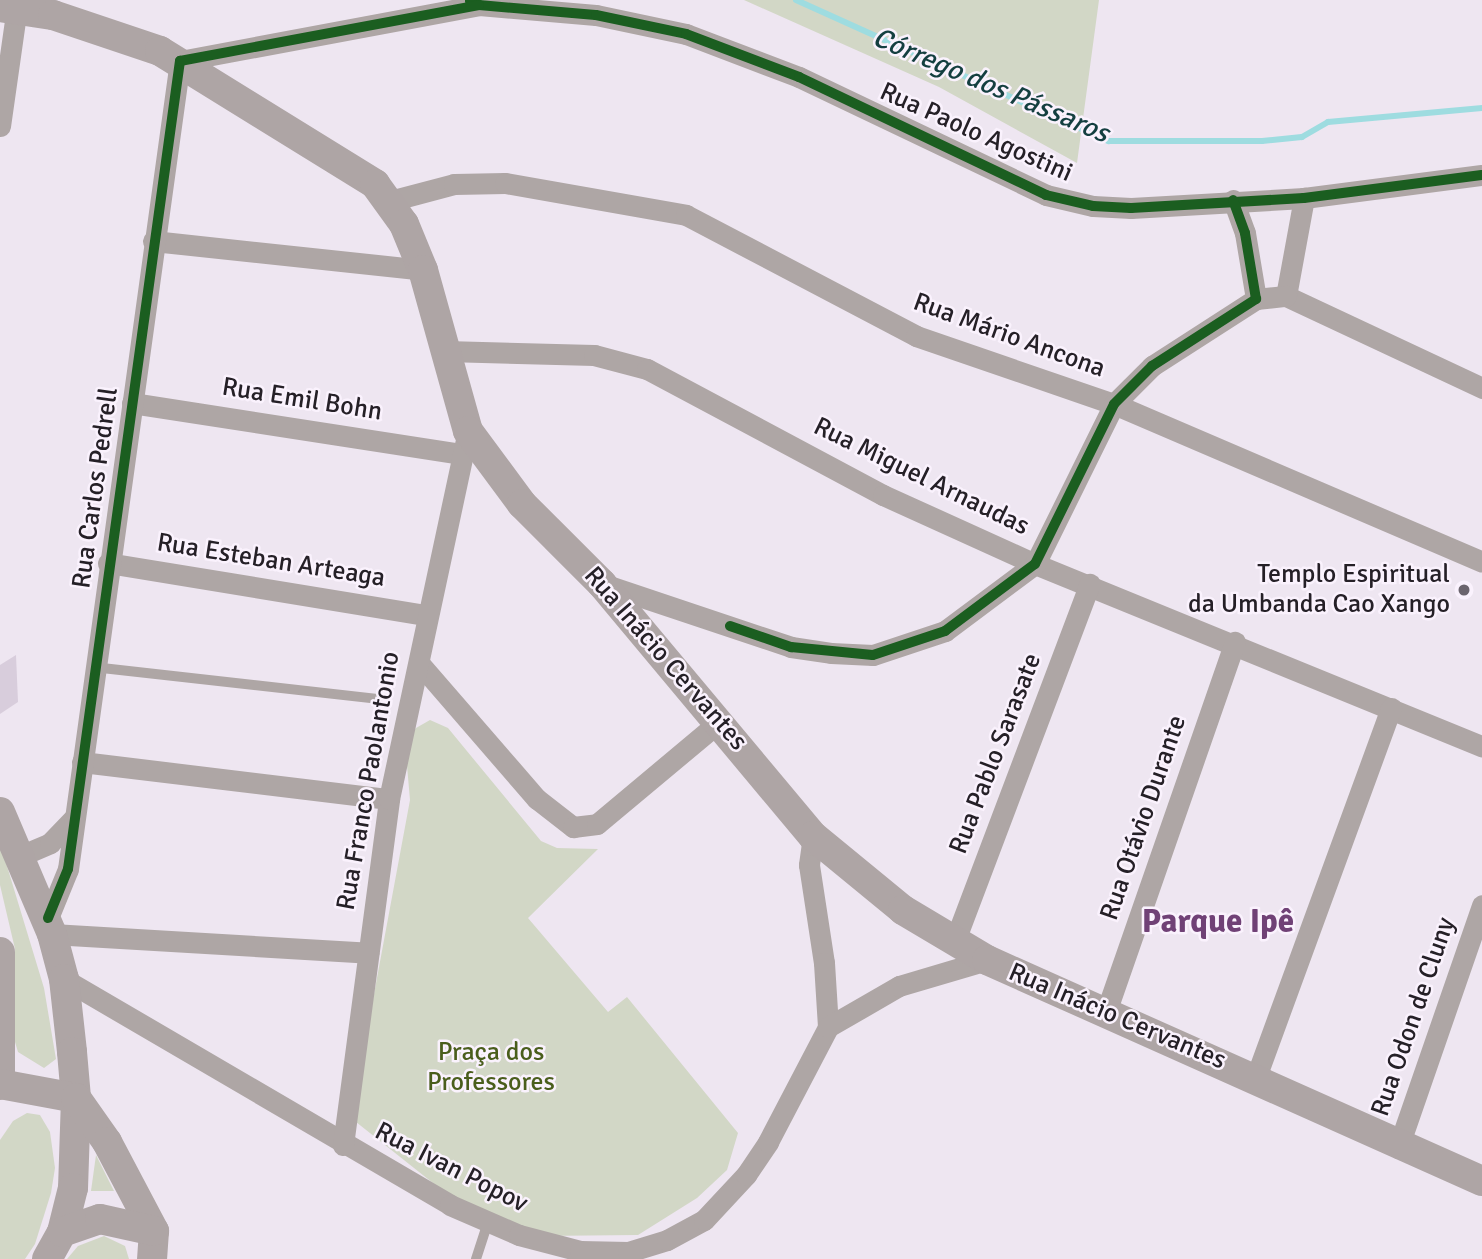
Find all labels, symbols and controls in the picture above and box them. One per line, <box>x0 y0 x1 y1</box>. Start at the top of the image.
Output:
water label: Córrego dos Pássaros <box>868 20 1114 150</box>
street label: Rua Paolo Agostini <box>875 77 1077 189</box>
street label: Rua Mário Ancona <box>909 287 1109 385</box>
street label: Rua Emil Bohn <box>220 372 384 428</box>
street label: Rua Carlos Pedrell <box>66 386 126 590</box>
street label: Rua Miguel Arnaudas <box>808 411 1034 543</box>
street label: Rua Esteban Arteaga <box>155 528 387 594</box>
place label: Templo Espiritual da Umbanda Cao Xango <box>1188 559 1450 620</box>
street label: Rua Inácio Cervantes <box>577 561 753 757</box>
marker: Templo Espiritual da Umbanda Cao Xango <box>1456 582 1472 598</box>
street label: Rua Franco Paolantonio <box>331 649 407 913</box>
street label: Rua Pablo Sarasate <box>943 649 1049 859</box>
street label: Rua Otávio Durante <box>1094 711 1194 925</box>
district label: Parque Ipê <box>1142 902 1294 942</box>
street label: Rua Odon de Cluny <box>1365 914 1463 1120</box>
street label: Rua Inácio Cervantes <box>1004 957 1230 1077</box>
park label: Praça dos Professores <box>427 1037 555 1098</box>
street label: Rua Ivan Popov <box>369 1116 533 1220</box>

